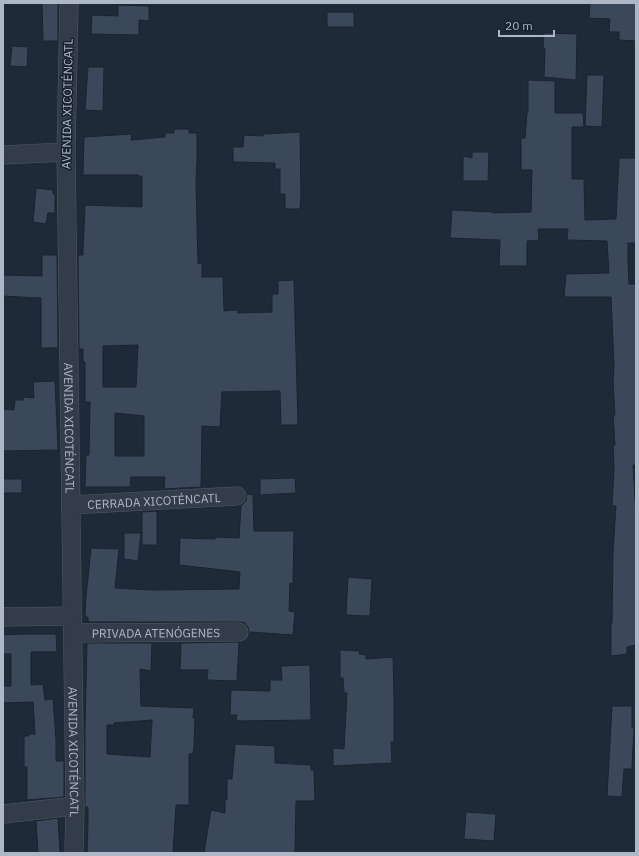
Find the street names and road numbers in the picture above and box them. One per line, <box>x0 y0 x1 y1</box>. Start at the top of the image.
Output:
street label: AVENIDA XICOTÉNCATL <box>58 39 76 169</box>
street label: AVENIDA XICOTÉNCATL <box>61 363 78 493</box>
street label: CERRADA XICOTÉNCATL <box>87 489 221 512</box>
street label: PRIVADA ATENÓGENES <box>92 625 220 640</box>
street label: AVENIDA XICOTÉNCATL <box>66 686 83 817</box>

